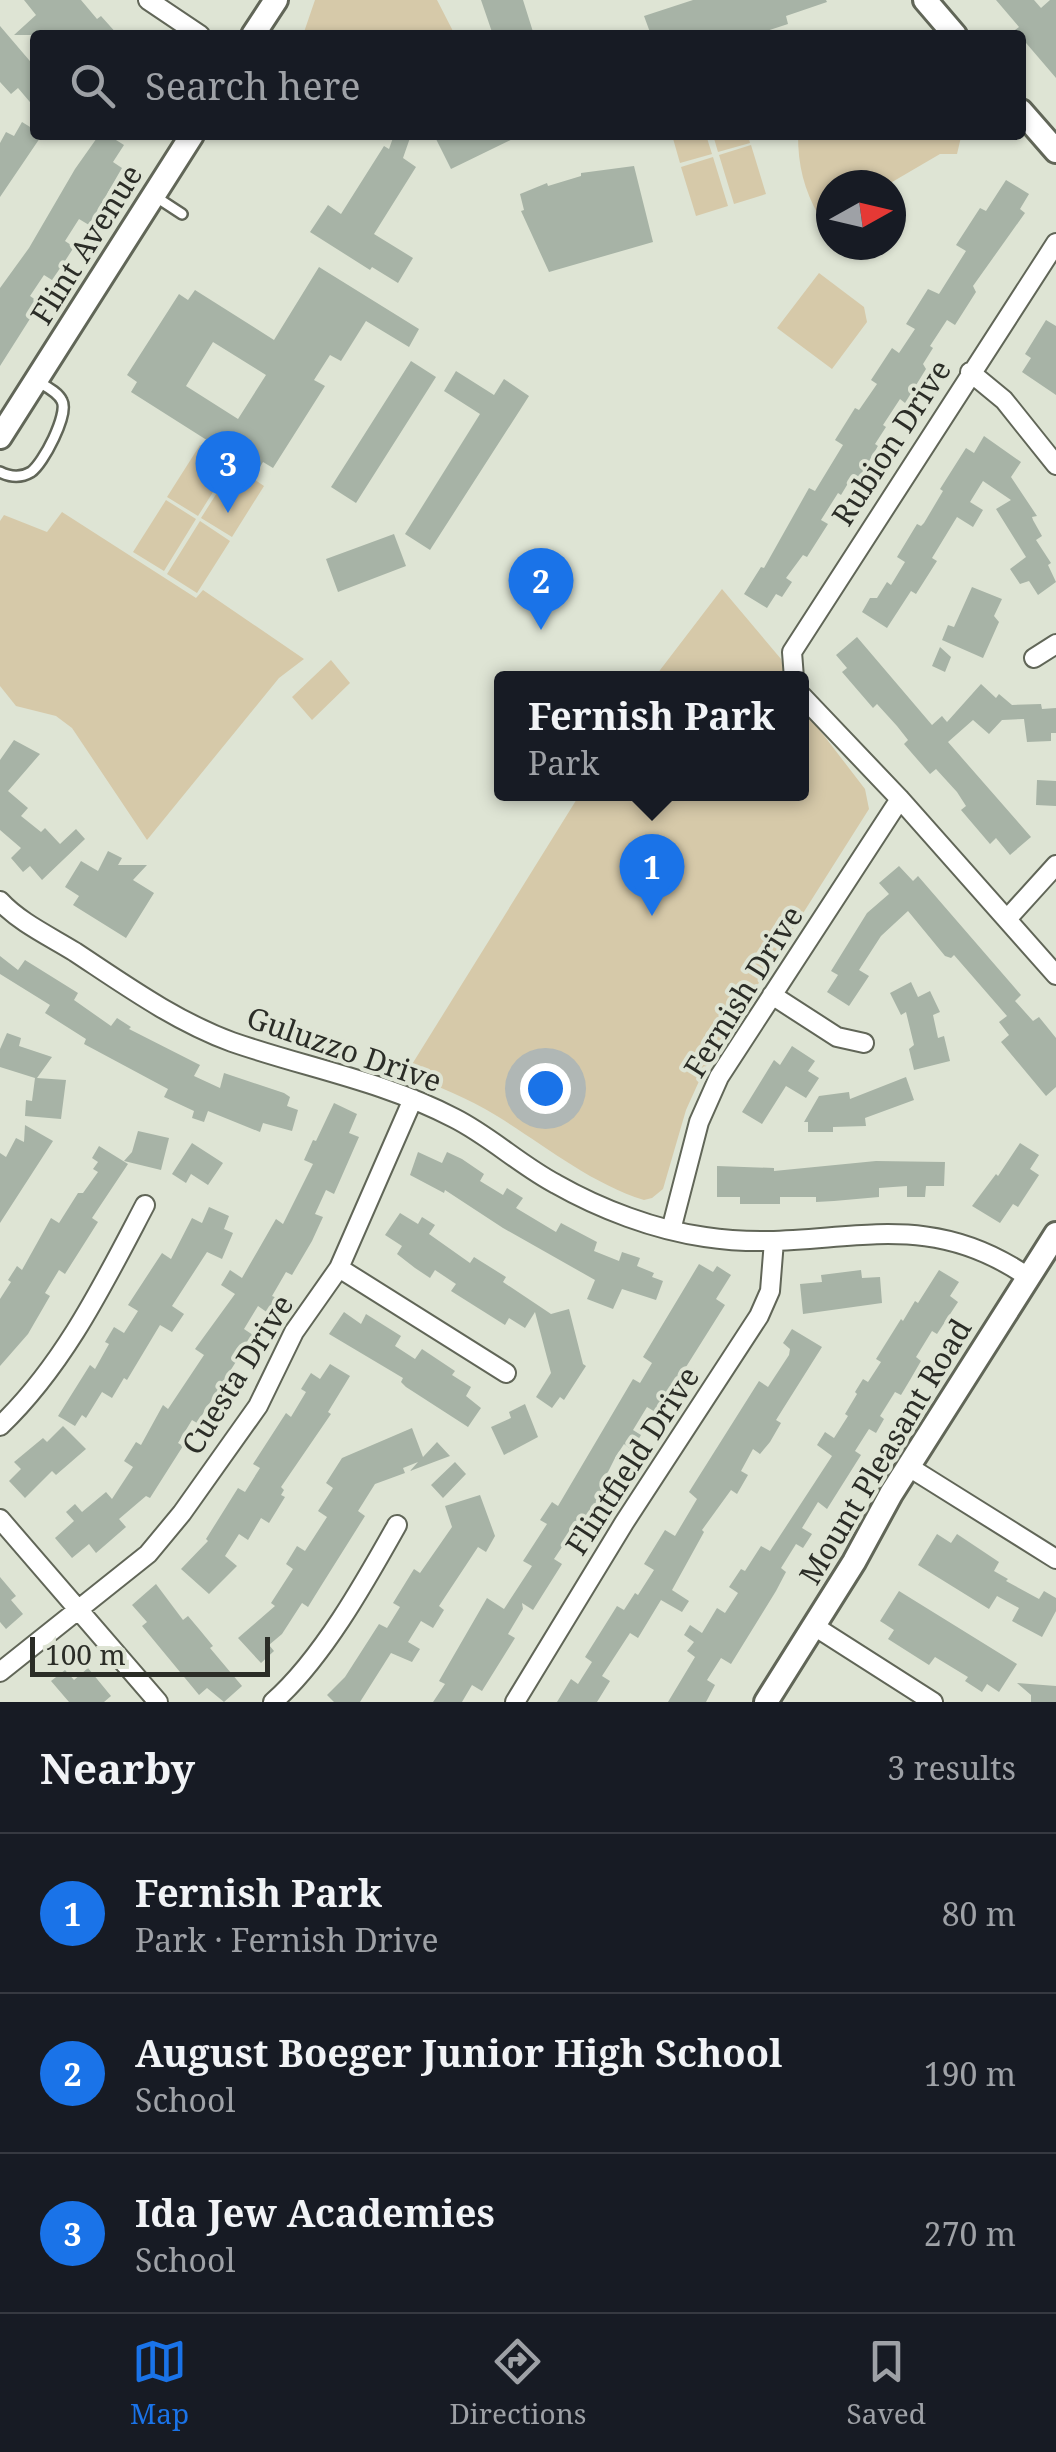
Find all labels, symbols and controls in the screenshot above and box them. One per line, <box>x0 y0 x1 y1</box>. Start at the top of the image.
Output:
search box <box>30 30 1026 140</box>
icon: search <box>65 58 120 113</box>
text: Search here <box>145 59 361 111</box>
street label: Flint Avenue <box>20 156 151 332</box>
north arrow <box>816 170 906 260</box>
street label: Rubion Drive <box>822 351 960 533</box>
pin: 3 <box>196 430 260 513</box>
pin: 2 <box>508 548 574 630</box>
popup <box>494 671 809 801</box>
text: Fernish Park <box>528 689 775 741</box>
text: Park <box>528 741 599 784</box>
pin: 1 <box>620 834 684 916</box>
street label: Fernish Drive <box>674 898 812 1085</box>
street label: Guluzzo Drive <box>242 996 447 1101</box>
your location <box>520 1063 571 1114</box>
street label: Cuesta Drive <box>171 1286 302 1462</box>
street label: Mount Pleasant Road <box>789 1311 980 1592</box>
street label: Flintfield Drive <box>555 1358 708 1562</box>
scale bar <box>30 1632 270 1676</box>
text: 100 m <box>45 1635 126 1673</box>
text: Nearby <box>40 1739 195 1796</box>
text: 3 results <box>887 1746 1016 1789</box>
text: Fernish Park <box>135 1866 382 1918</box>
text: 1 <box>63 1892 82 1935</box>
text: 80 m <box>942 1892 1016 1935</box>
text: Park · Fernish Drive <box>135 1918 439 1961</box>
text: August Boeger Junior High School <box>135 2026 782 2078</box>
text: 2 <box>63 2052 82 2095</box>
text: 190 m <box>924 2052 1016 2095</box>
text: School <box>135 2078 235 2121</box>
text: Ida Jew Academies <box>135 2186 495 2238</box>
text: 3 <box>63 2212 82 2255</box>
text: 270 m <box>924 2212 1016 2255</box>
text: School <box>135 2238 235 2281</box>
tab: Map <box>130 2334 189 2432</box>
tab: Directions <box>449 2334 586 2432</box>
tab: Saved <box>847 2334 926 2432</box>

